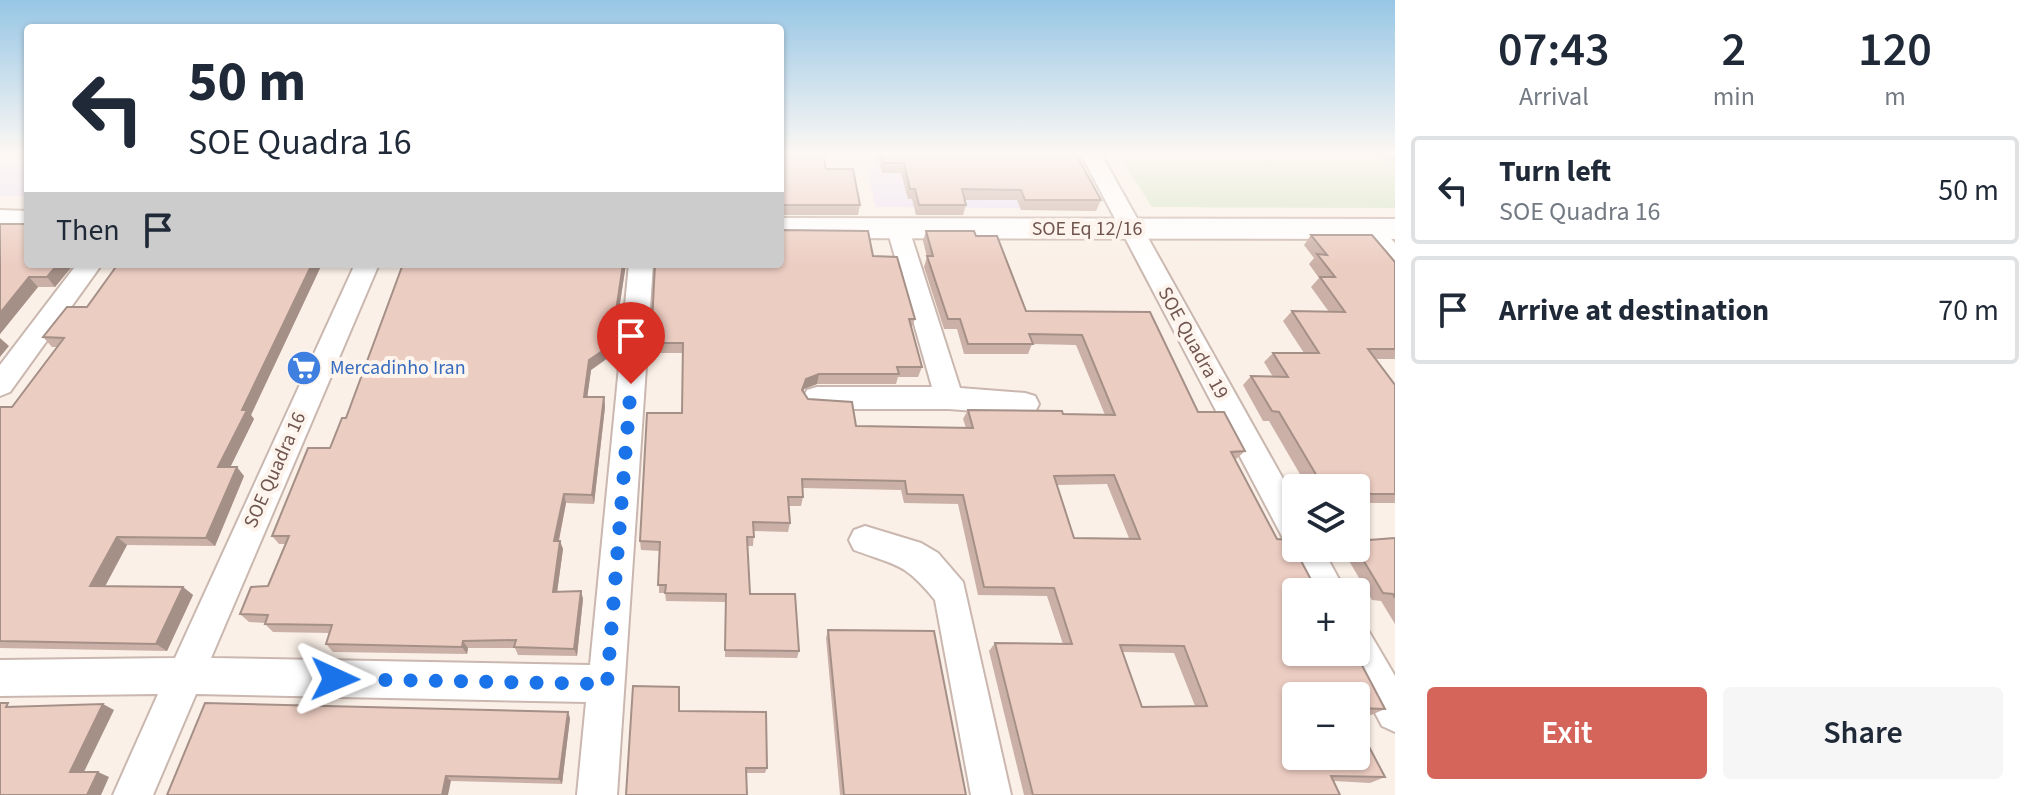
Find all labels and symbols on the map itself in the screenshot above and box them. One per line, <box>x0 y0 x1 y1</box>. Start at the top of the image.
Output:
street label: SOE Eq 12/16 <box>1032 215 1142 243</box>
street label: SOE Quadra 19 <box>1151 282 1235 404</box>
pin <box>597 302 665 384</box>
supermarket icon: Mercadinho Iran <box>285 349 323 387</box>
place label: Mercadinho Iran <box>330 354 466 382</box>
street label: SOE Quadra 16 <box>237 407 313 532</box>
position arrow <box>293 637 377 721</box>

